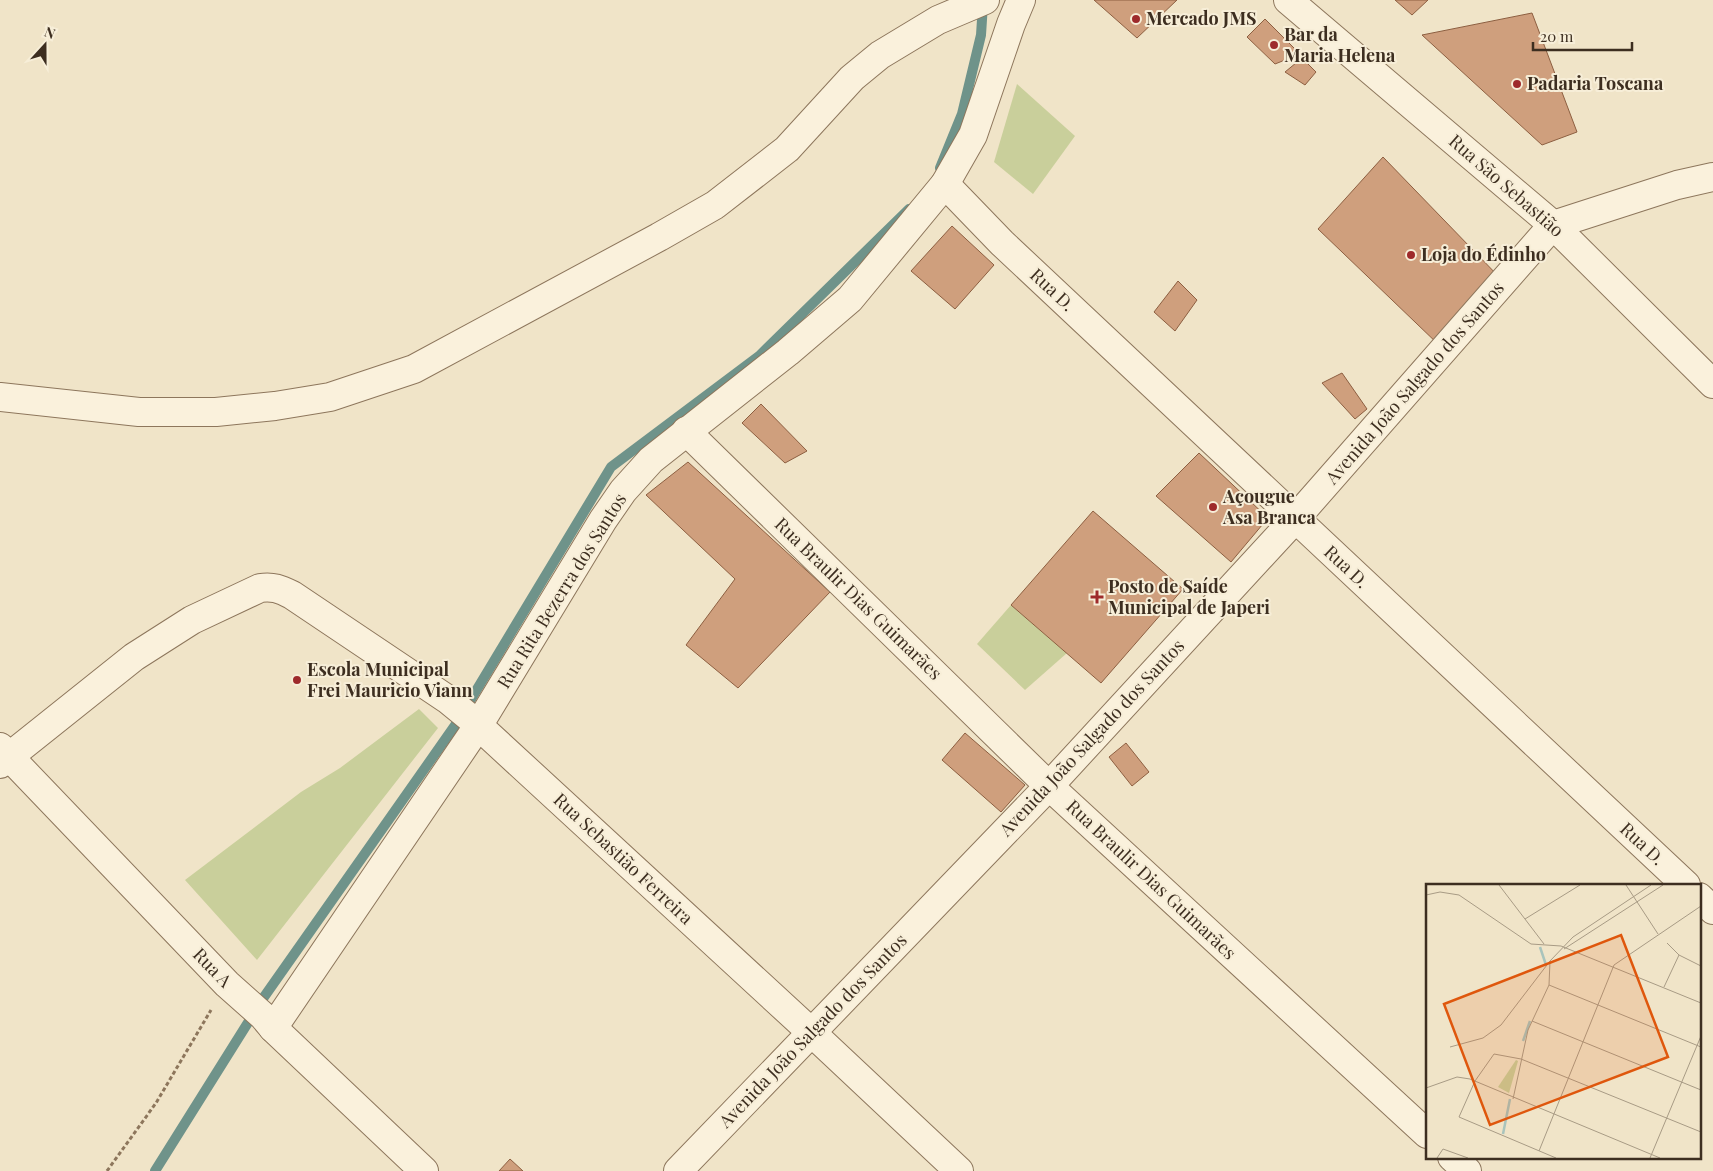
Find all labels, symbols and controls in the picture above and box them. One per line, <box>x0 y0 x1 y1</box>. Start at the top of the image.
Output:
place label: Mercado JMS <box>1146 6 1257 30</box>
marker: Mercado JMS <box>1130 13 1142 25</box>
north arrow <box>20 20 70 70</box>
scale bar <box>1533 20 1632 52</box>
text: N <box>42 22 58 43</box>
place label: Bar da Maria Helena <box>1284 22 1396 67</box>
text: 20 m <box>1540 26 1574 46</box>
marker: Bar da Maria Helena <box>1268 39 1280 51</box>
place label: Padaria Toscana <box>1527 71 1664 95</box>
marker: Padaria Toscana <box>1511 78 1523 90</box>
street label: Rua São Sebastião <box>1444 129 1569 242</box>
place label: Loja do Édinho <box>1421 242 1546 266</box>
marker: Loja do Édinho <box>1405 249 1417 261</box>
street label: Rua D. <box>1025 263 1080 316</box>
street label: Avenida João Salgado dos Santos <box>1319 276 1509 489</box>
place label: Açougue Asa Branca <box>1222 484 1317 529</box>
street label: Rua Rita Bezerra dos Santos <box>491 488 631 693</box>
marker: Açougue Asa Branca <box>1207 501 1219 513</box>
street label: Rua Braulir Dias Guimarães <box>770 512 947 685</box>
street label: Rua D. <box>1319 540 1374 593</box>
place label: Posto de Saíde Municipal de Japeri <box>1108 574 1270 619</box>
marker: Posto de Saíde Municipal de Japeri <box>1090 590 1104 604</box>
street label: Avenida João Salgado dos Santos <box>993 634 1189 842</box>
place label: Escola Municipal Frei Mauricio Viann <box>307 657 473 702</box>
marker: Escola Municipal Frei Mauricio Viann <box>291 674 303 686</box>
street label: Rua Sebastião Ferreira <box>549 787 699 929</box>
street label: Rua Braulir Dias Guimarães <box>1062 794 1242 964</box>
street label: Rua D. <box>1615 817 1670 870</box>
inset map <box>1426 884 1700 1158</box>
street label: Avenida João Salgado dos Santos <box>712 928 912 1133</box>
street label: Rua A <box>188 942 238 993</box>

